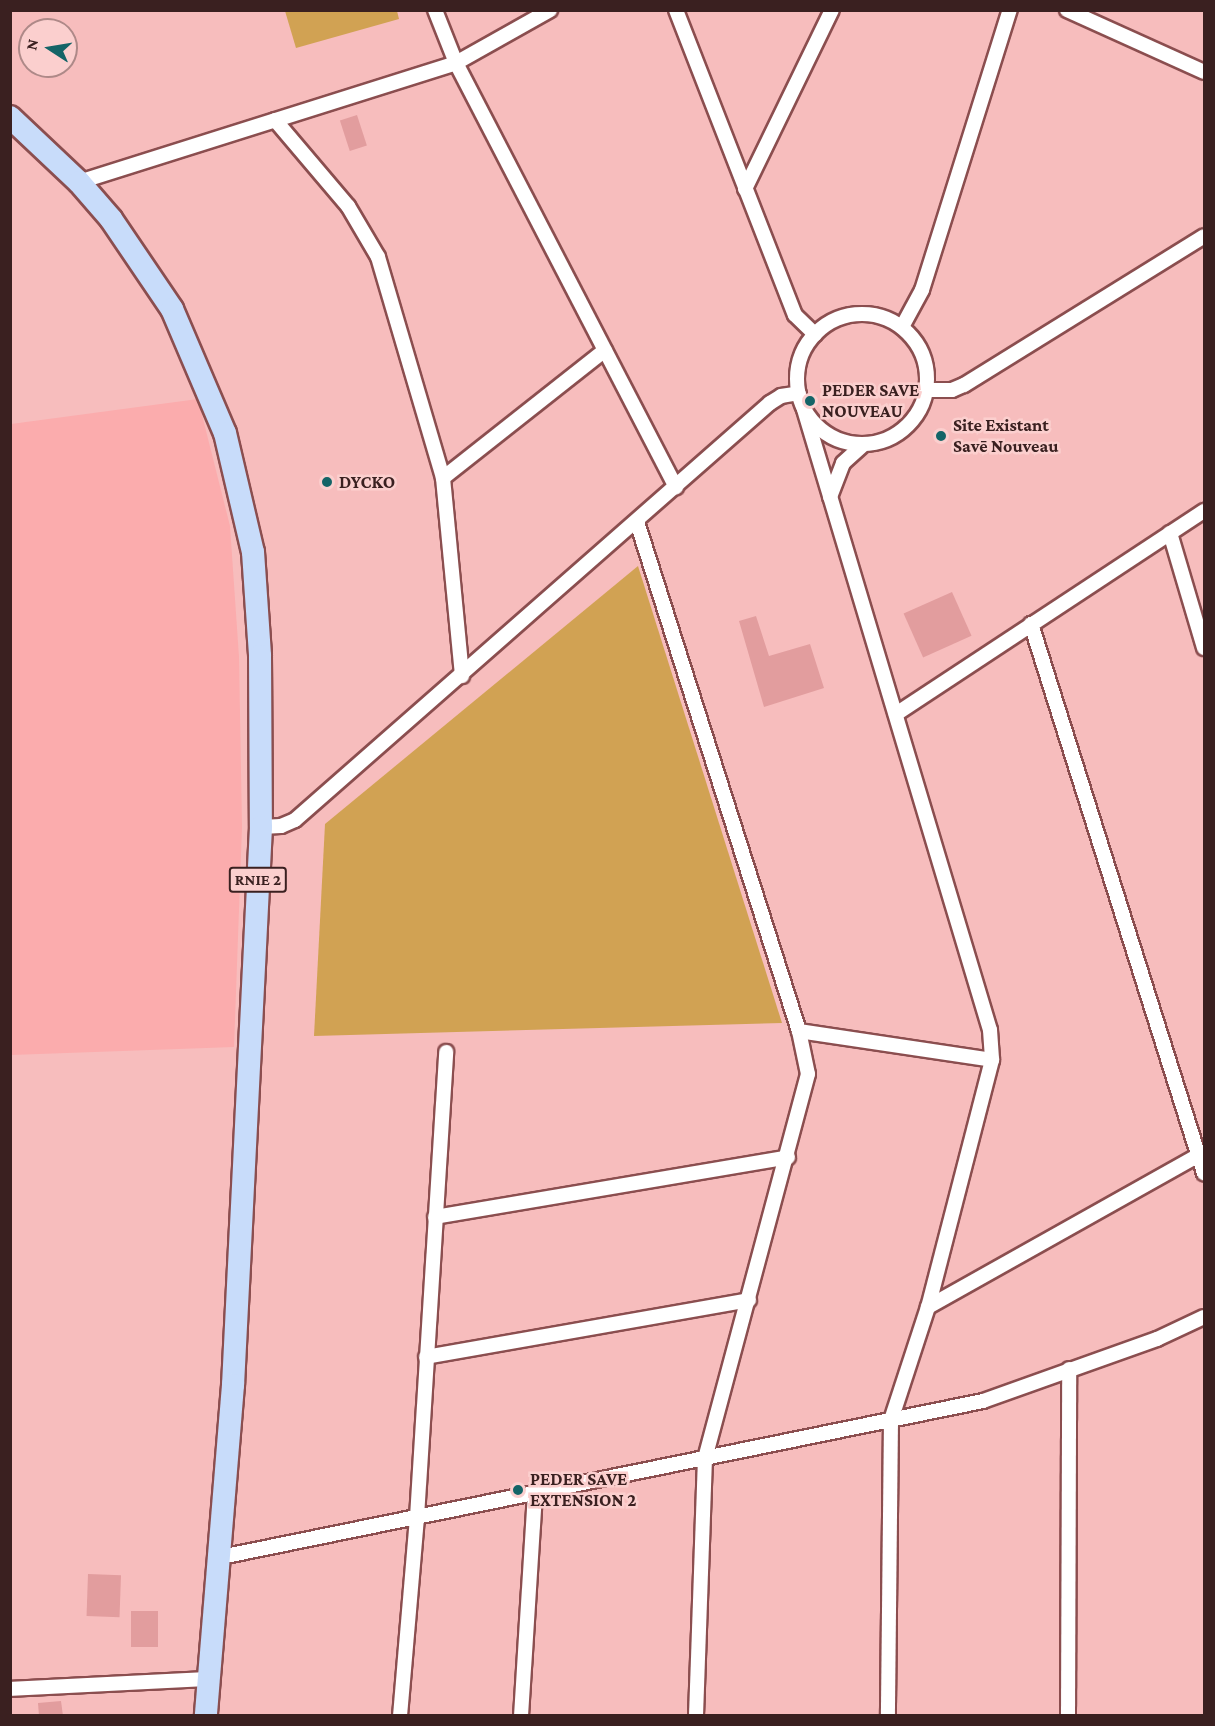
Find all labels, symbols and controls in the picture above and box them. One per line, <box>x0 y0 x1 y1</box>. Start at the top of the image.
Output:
north arrow <box>18 18 78 78</box>
text: N <box>22 37 41 52</box>
place label: PEDER SAVE NOUVEAU <box>822 380 919 422</box>
marker: PEDER SAVE NOUVEAU <box>803 394 817 408</box>
place label: Site Existant Savē Nouveau <box>953 415 1058 458</box>
marker: Site Existant Savē Nouveau <box>934 429 948 443</box>
place label: DYCKO <box>339 471 395 493</box>
marker: DYCKO <box>320 475 334 489</box>
road number: RNIE 2 <box>228 867 288 893</box>
place label: PEDER SAVE EXTENSION 2 <box>530 1469 636 1512</box>
marker: PEDER SAVE EXTENSION 2 <box>511 1483 525 1497</box>

